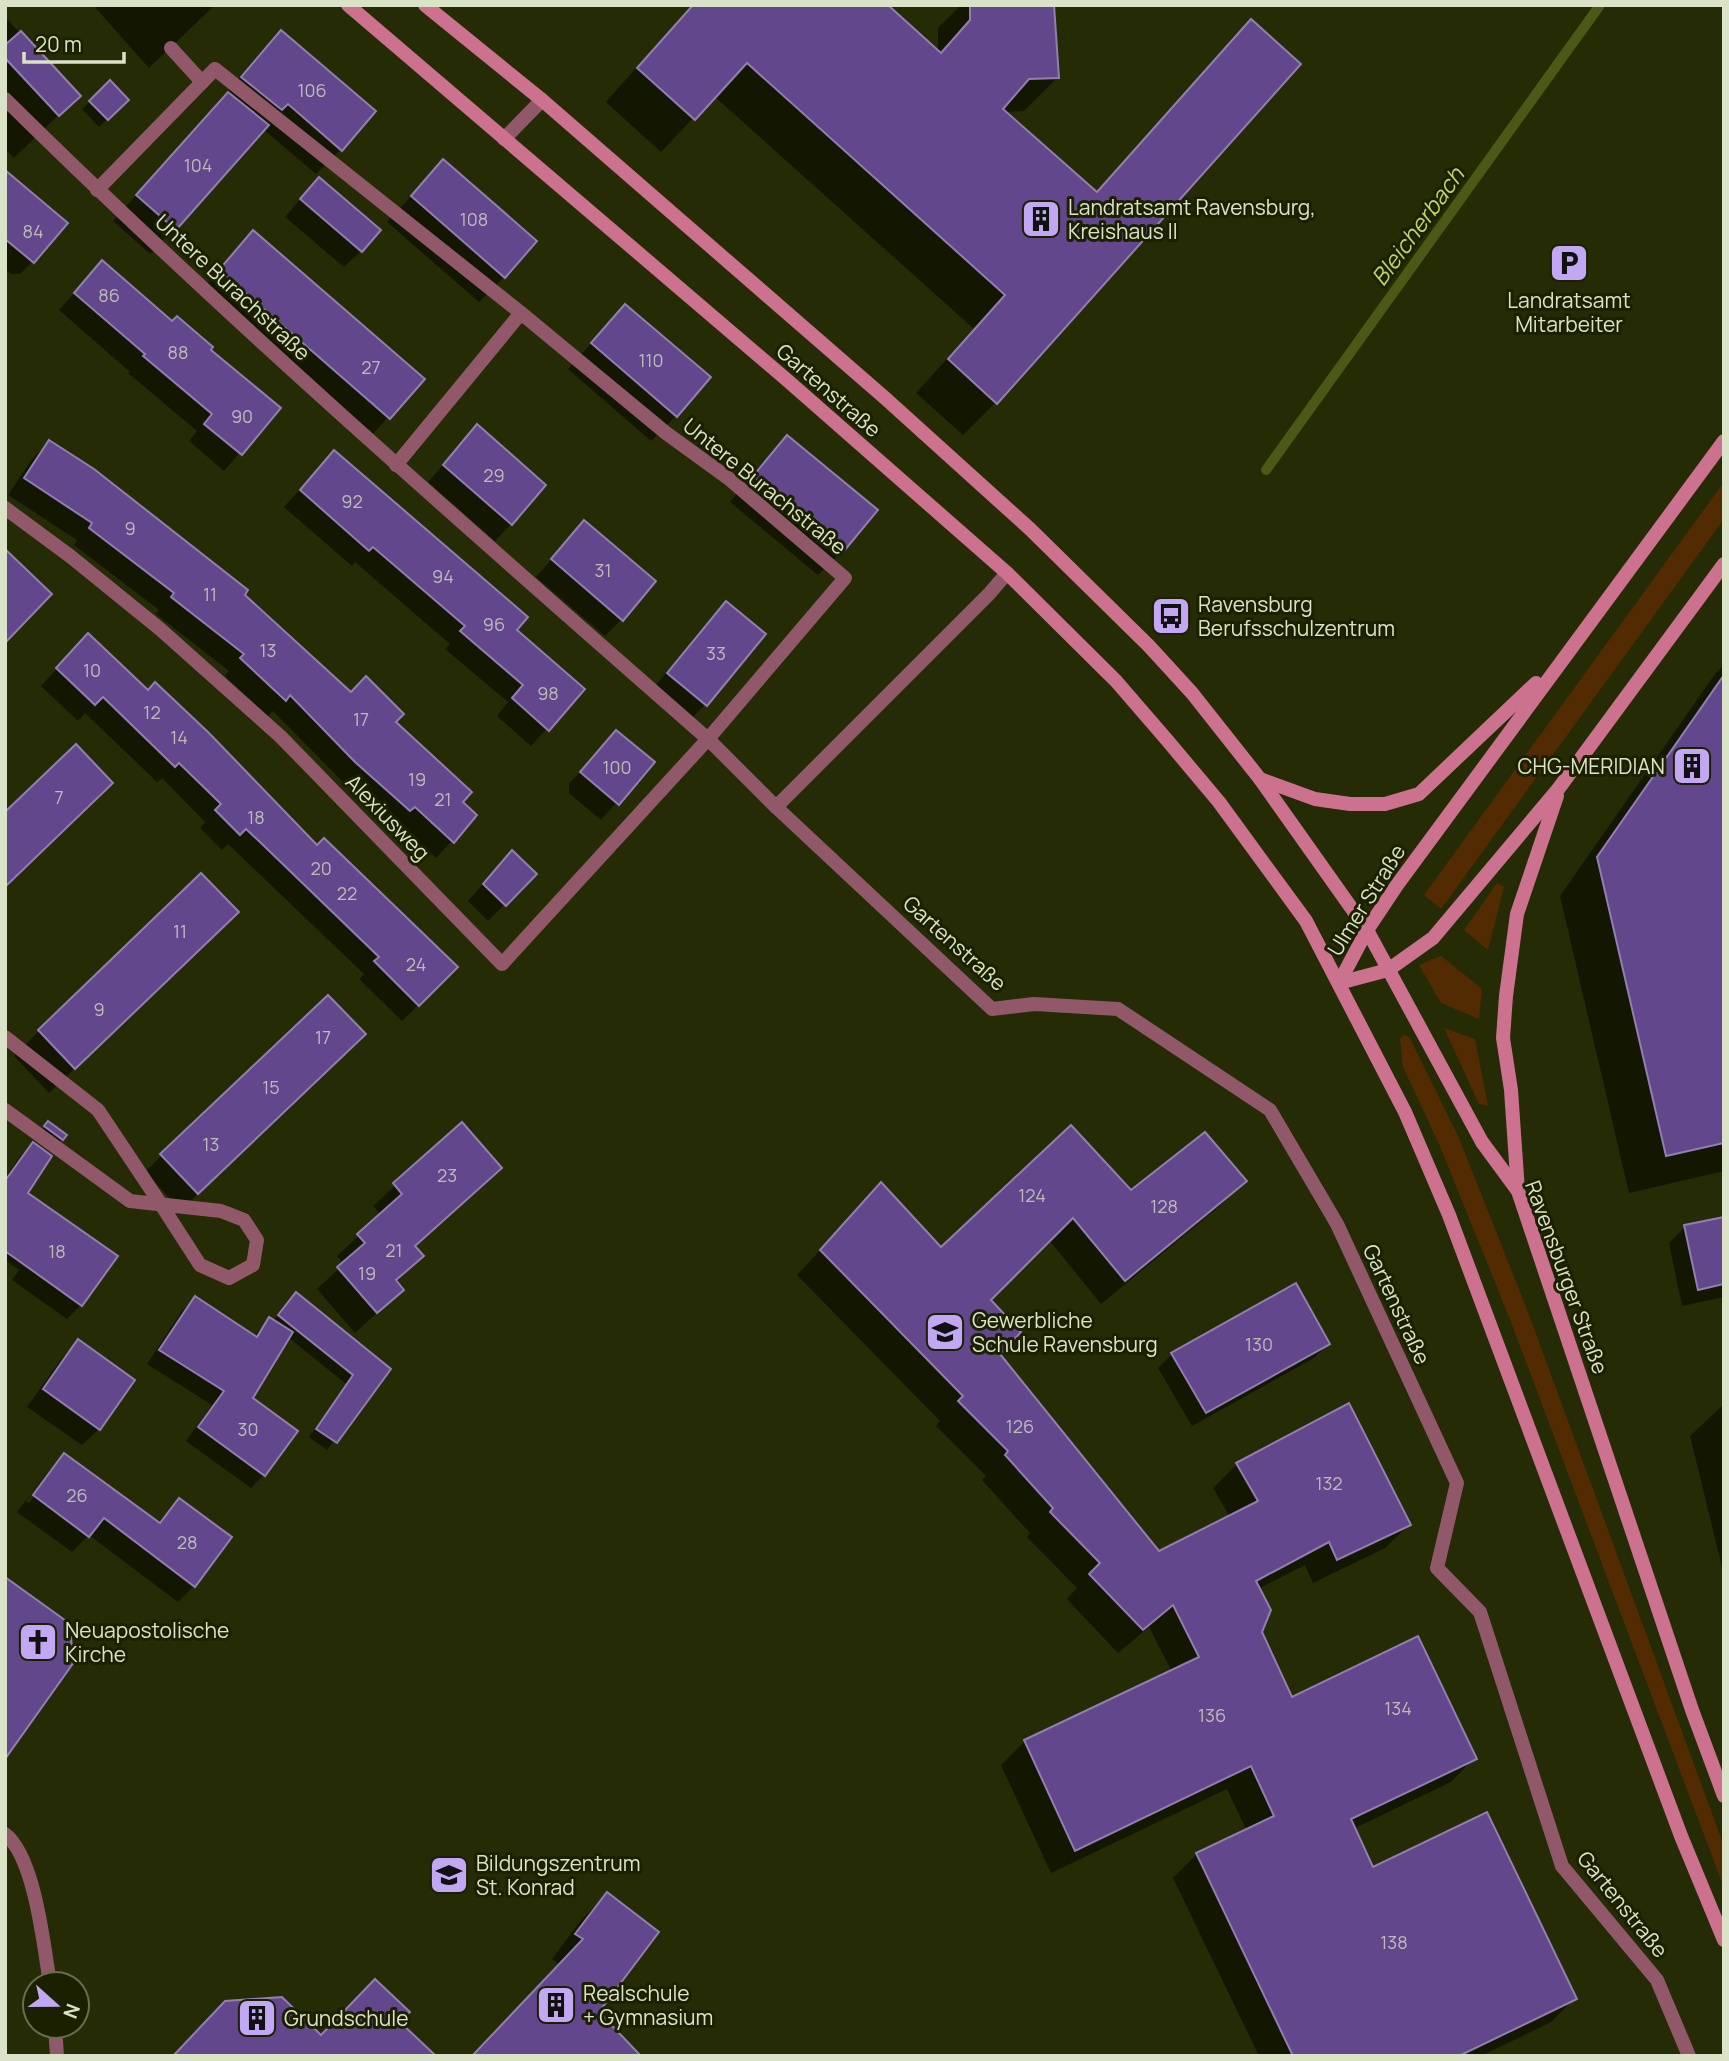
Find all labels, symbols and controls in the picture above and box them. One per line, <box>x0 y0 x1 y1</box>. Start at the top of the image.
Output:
scale bar <box>24 21 124 65</box>
text: 20 m <box>35 30 82 58</box>
house number: 106 <box>297 78 327 102</box>
house number: 104 <box>184 153 212 177</box>
water label: Bleicherbach <box>1363 159 1472 292</box>
place label: Landratsamt Ravensburg, Kreishaus II <box>1068 193 1316 245</box>
building icon: Landratsamt Ravensburg, Kreishaus II <box>1020 198 1062 240</box>
house number: 108 <box>460 207 488 231</box>
street label: Untere Burachstraße <box>149 208 317 366</box>
house number: 84 <box>22 219 44 243</box>
parking icon: Landratsamt Mitarbeiter <box>1548 242 1590 284</box>
house number: 86 <box>98 283 120 307</box>
place label: Landratsamt Mitarbeiter <box>1507 286 1631 338</box>
street label: Gartenstraße <box>771 337 887 443</box>
house number: 88 <box>168 340 188 364</box>
house number: 110 <box>638 348 664 372</box>
house number: 27 <box>361 355 381 379</box>
house number: 90 <box>231 404 253 428</box>
street label: Untere Burachstraße <box>677 411 853 561</box>
house number: 29 <box>483 463 505 487</box>
house number: 92 <box>341 489 363 513</box>
house number: 9 <box>124 516 136 540</box>
house number: 31 <box>595 558 611 582</box>
house number: 94 <box>432 564 454 588</box>
house number: 11 <box>203 582 217 606</box>
place label: Ravensburg Berufsschulzentrum <box>1198 590 1395 642</box>
bus stop icon: Ravensburg Berufsschulzentrum <box>1150 595 1192 637</box>
house number: 96 <box>483 612 505 636</box>
house number: 13 <box>260 638 276 662</box>
house number: 33 <box>706 641 726 665</box>
house number: 10 <box>83 658 101 682</box>
house number: 98 <box>537 681 559 705</box>
house number: 12 <box>143 700 161 724</box>
house number: 17 <box>353 707 369 731</box>
house number: 14 <box>170 725 188 749</box>
building icon: CHG-MERIDIAN <box>1671 745 1713 787</box>
place label: CHG-MERIDIAN <box>1518 752 1665 780</box>
house number: 100 <box>603 755 631 779</box>
house number: 19 <box>408 767 426 791</box>
street label: Alexiusweg <box>340 768 436 866</box>
house number: 7 <box>54 785 64 809</box>
house number: 21 <box>434 787 452 811</box>
house number: 18 <box>247 805 265 829</box>
street label: Ulmer Straße <box>1321 839 1411 961</box>
house number: 20 <box>310 856 332 880</box>
house number: 22 <box>337 881 357 905</box>
street label: Gartenstraße <box>897 889 1013 997</box>
house number: 11 <box>173 919 187 943</box>
house number: 24 <box>406 952 426 976</box>
house number: 9 <box>93 997 105 1021</box>
house number: 17 <box>315 1025 331 1049</box>
house number: 15 <box>262 1075 280 1099</box>
house number: 13 <box>203 1132 219 1156</box>
house number: 23 <box>437 1163 457 1187</box>
street label: Ravensburger Straße <box>1519 1176 1615 1378</box>
house number: 124 <box>1018 1183 1046 1207</box>
house number: 128 <box>1150 1194 1178 1218</box>
house number: 21 <box>385 1238 403 1262</box>
house number: 18 <box>48 1239 66 1263</box>
street label: Gartenstraße <box>1357 1239 1437 1369</box>
house number: 19 <box>358 1261 376 1285</box>
place label: Gewerbliche Schule Ravensburg <box>972 1306 1158 1358</box>
school or university icon: Gewerbliche Schule Ravensburg <box>924 1311 966 1353</box>
house number: 130 <box>1245 1332 1273 1356</box>
house number: 126 <box>1006 1414 1034 1438</box>
house number: 30 <box>238 1417 258 1441</box>
house number: 132 <box>1315 1471 1343 1495</box>
house number: 26 <box>66 1483 88 1507</box>
house number: 28 <box>177 1530 197 1554</box>
place label: Neuapostolische Kirche <box>65 1616 229 1668</box>
church icon: Neuapostolische Kirche <box>17 1621 59 1663</box>
house number: 134 <box>1384 1696 1412 1720</box>
house number: 136 <box>1198 1703 1226 1727</box>
street label: Gartenstraße <box>1571 1845 1675 1963</box>
place label: Bildungszentrum St. Konrad <box>476 1849 641 1901</box>
school or university icon: Bildungszentrum St. Konrad <box>428 1854 470 1896</box>
house number: 138 <box>1380 1930 1408 1954</box>
north arrow <box>21 1970 91 2040</box>
place label: Realschule + Gymnasium <box>583 1979 713 2031</box>
building icon: Realschule + Gymnasium <box>535 1984 577 2026</box>
building icon: Grundschule <box>236 1997 278 2039</box>
text: N <box>57 2000 86 2022</box>
place label: Grundschule <box>284 2004 408 2032</box>

